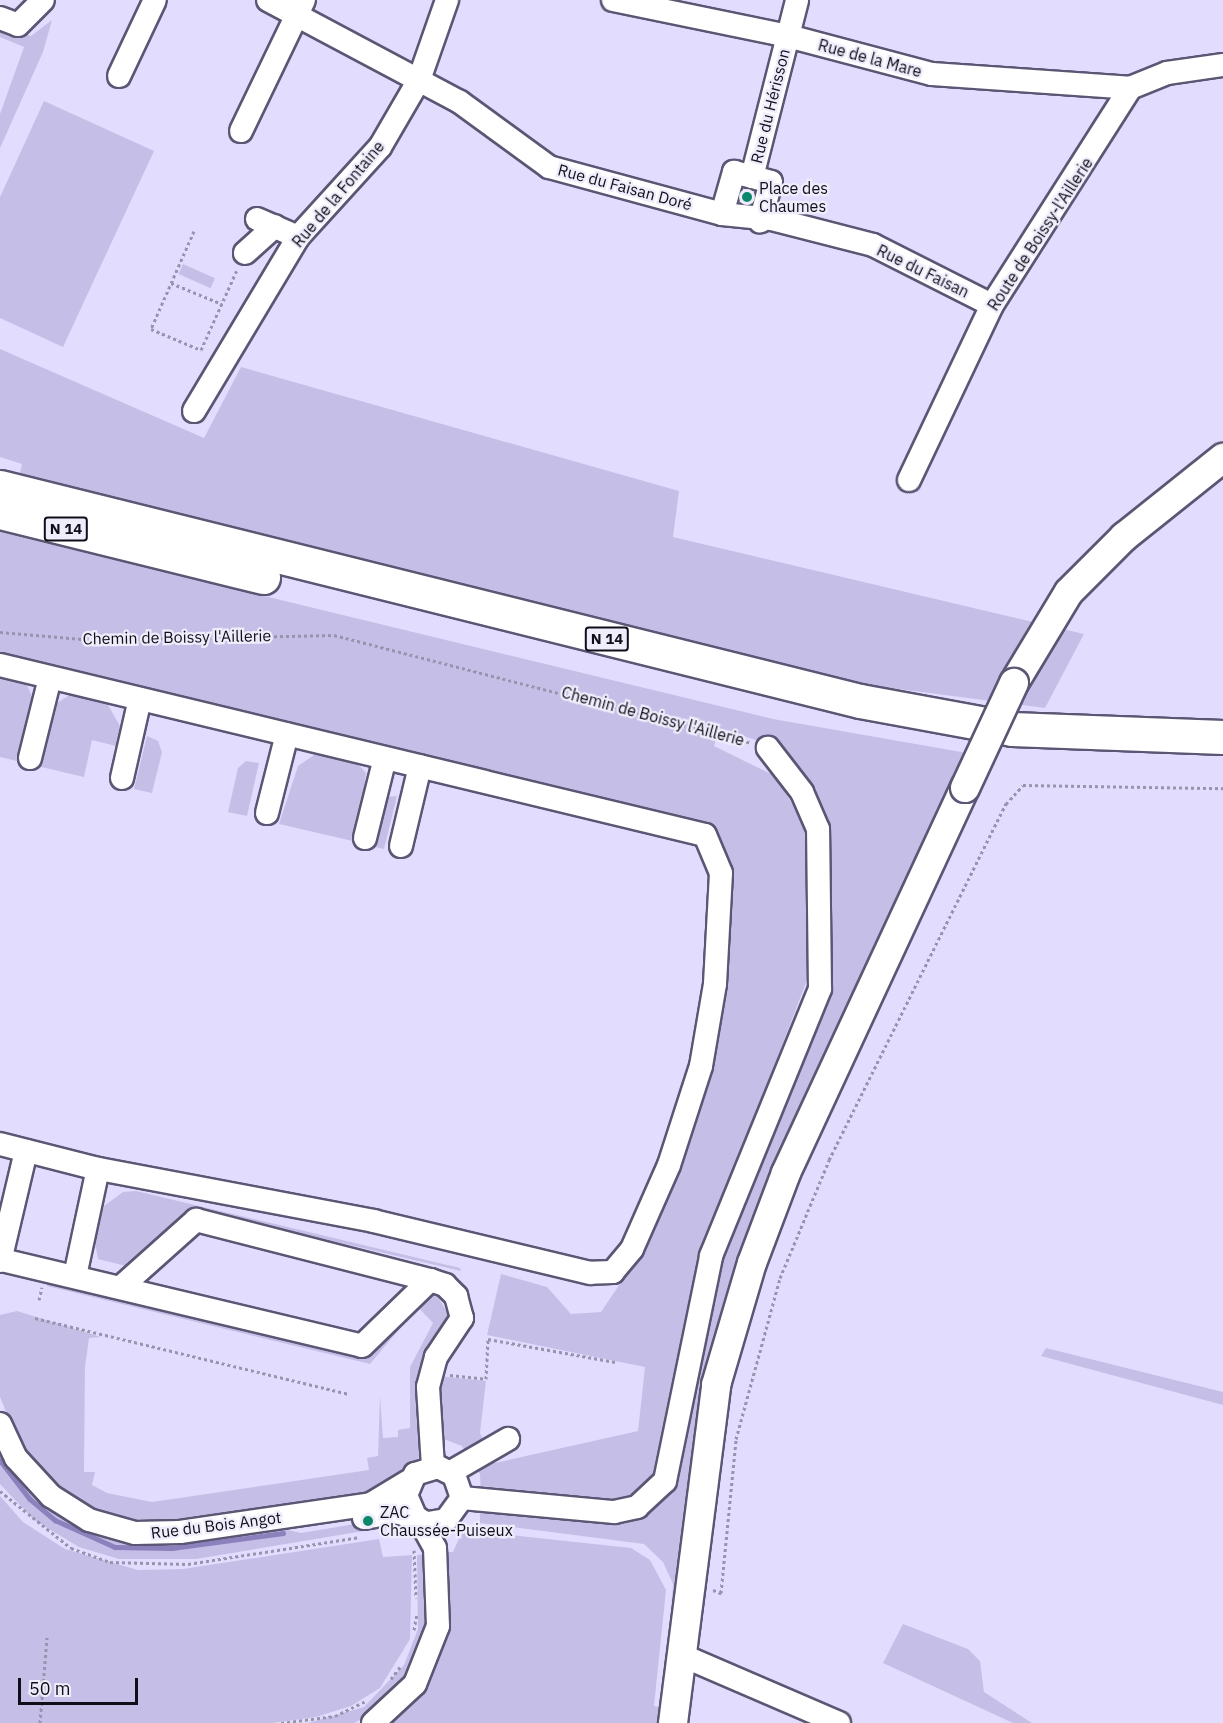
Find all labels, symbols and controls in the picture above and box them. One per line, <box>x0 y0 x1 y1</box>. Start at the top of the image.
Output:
street label: Rue de la Mare <box>816 35 924 81</box>
street label: Rue du Hérisson <box>746 47 794 165</box>
street label: Rue de la Fontaine <box>288 137 388 251</box>
street label: Route de Boissy-l'Aillerie <box>983 154 1097 314</box>
street label: Rue du Faisan Doré <box>556 160 694 214</box>
place label: Place des Chaumes <box>759 178 828 216</box>
marker: Place des Chaumes <box>740 190 754 204</box>
street label: Rue du Faisan <box>874 240 972 302</box>
road number: N 14 <box>44 517 88 541</box>
street label: Chemin de Boissy l'Aillerie <box>83 626 271 648</box>
road number: N 14 <box>584 627 630 651</box>
street label: Chemin de Boissy l'Aillerie <box>559 682 747 750</box>
place label: ZAC Chaussée-Puiseux <box>380 1502 513 1540</box>
street label: Rue du Bois Angot <box>150 1507 282 1543</box>
marker: ZAC Chaussée-Puiseux <box>361 1514 375 1528</box>
scale bar <box>21 1666 141 1704</box>
text: 50 m <box>29 1677 71 1700</box>

